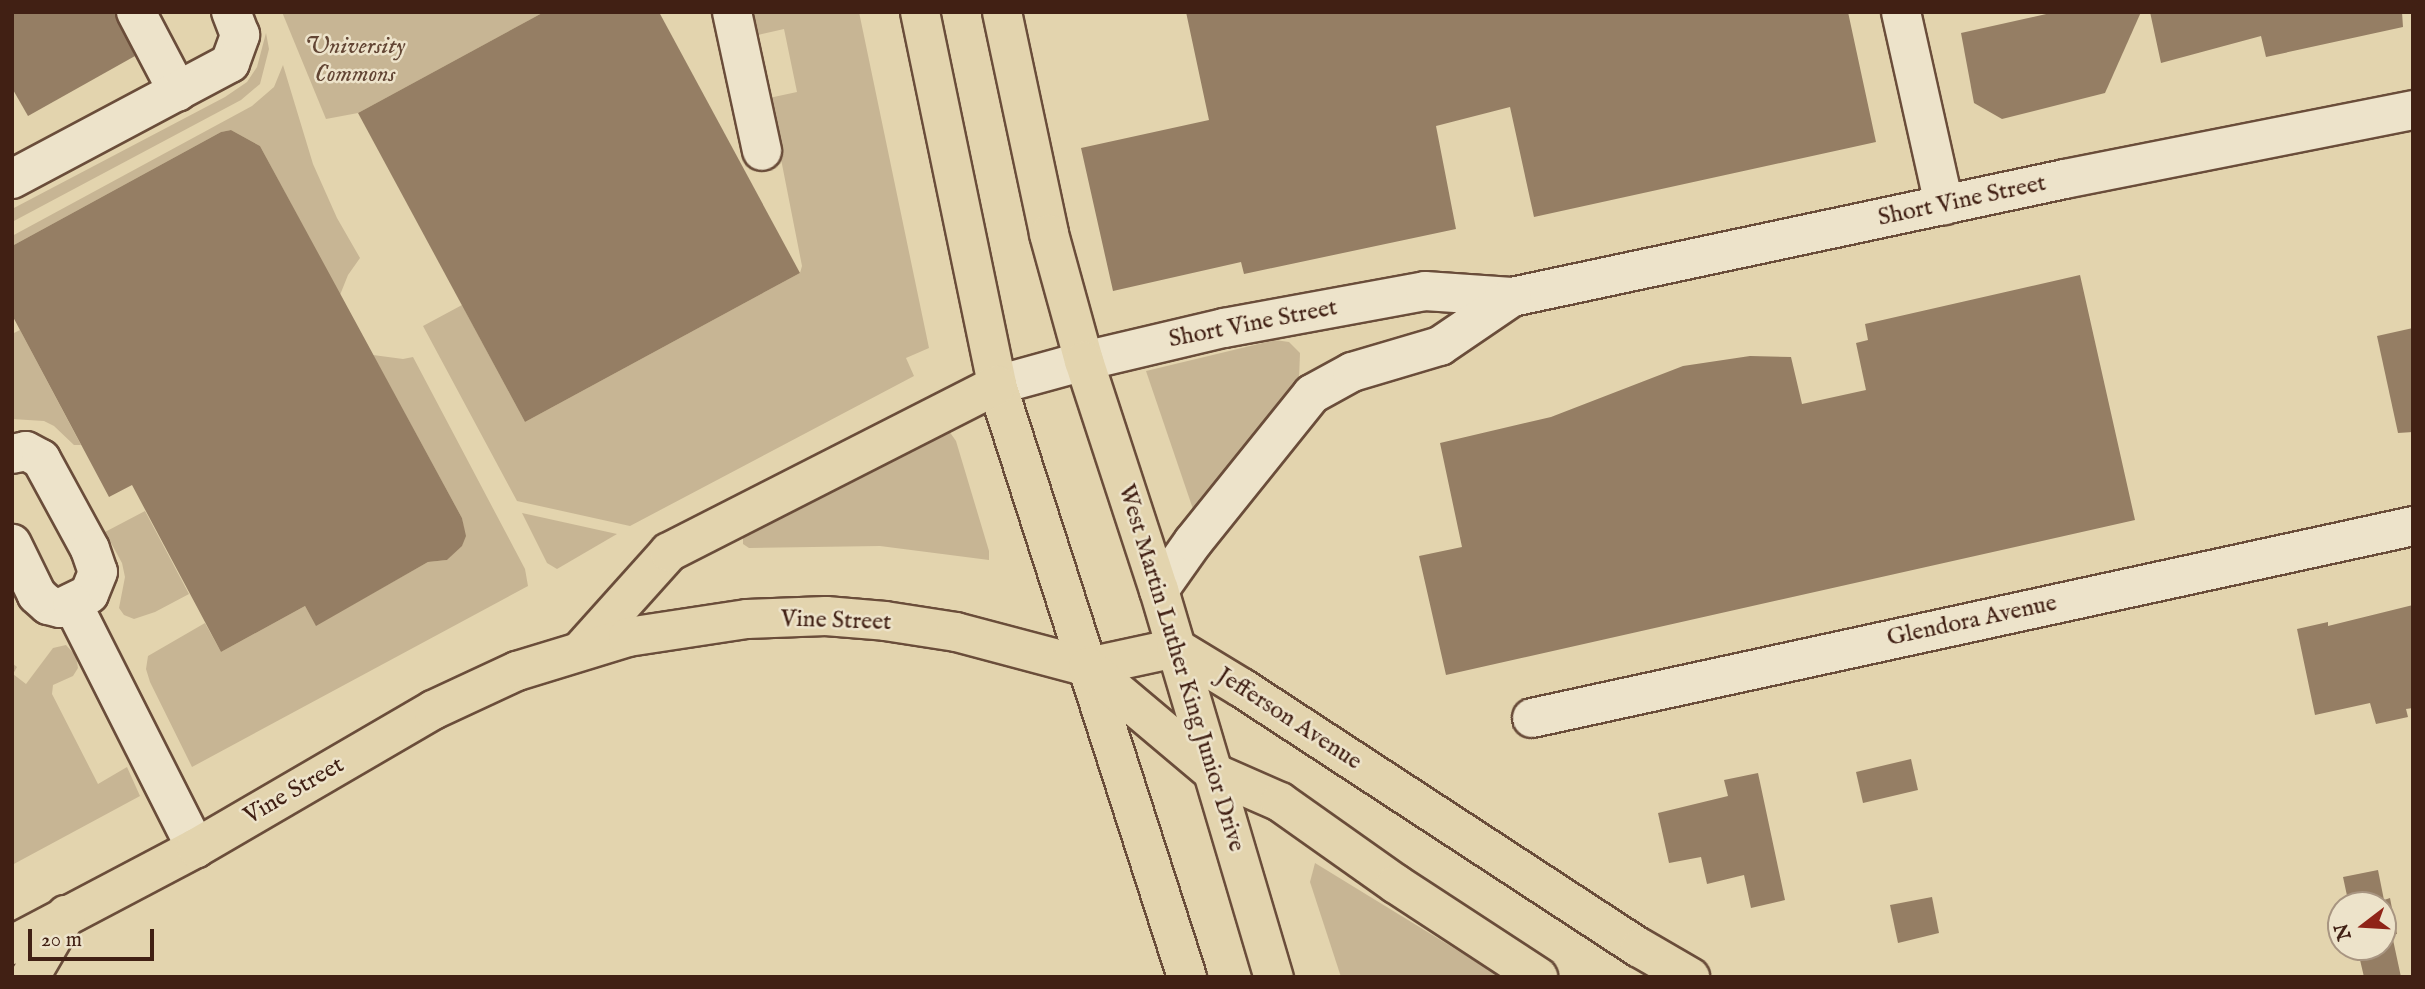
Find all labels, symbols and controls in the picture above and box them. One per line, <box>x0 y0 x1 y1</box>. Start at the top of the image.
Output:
park label: University Commons <box>305 33 405 89</box>
street label: Short Vine Street <box>1875 169 2049 233</box>
street label: Short Vine Street <box>1166 294 1340 354</box>
street label: West Martin Luther King Junior Drive <box>1111 481 1251 855</box>
street label: Glendora Avenue <box>1885 589 2059 653</box>
street label: Vine Street <box>780 605 892 637</box>
street label: Jefferson Avenue <box>1211 661 1367 777</box>
street label: Vine Street <box>239 751 349 831</box>
north arrow <box>2327 891 2397 961</box>
scale bar <box>32 916 158 960</box>
text: N <box>2330 920 2358 943</box>
text: 20 m <box>41 927 82 954</box>

